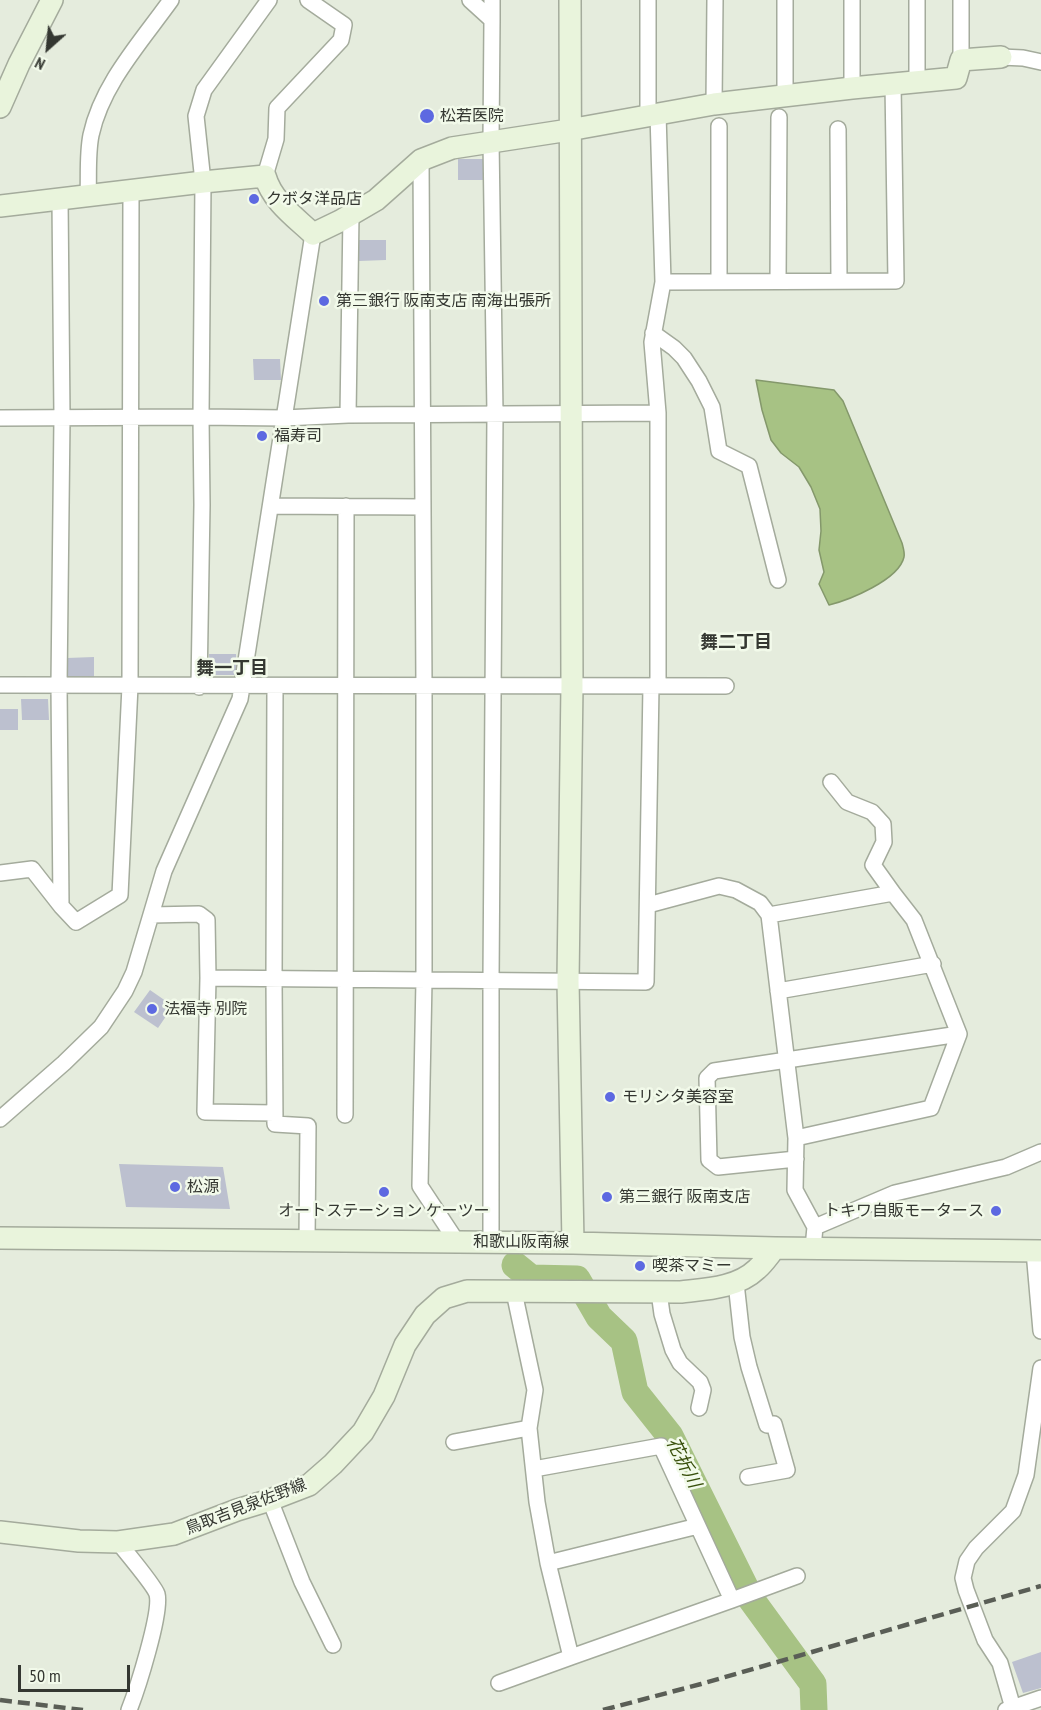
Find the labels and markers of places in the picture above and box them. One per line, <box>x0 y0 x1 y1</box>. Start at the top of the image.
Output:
place label: 松若医院 <box>440 106 504 126</box>
marker: 松若医院 <box>418 107 436 125</box>
place label: クボタ洋品店 <box>266 189 362 209</box>
marker: クボタ洋品店 <box>247 192 261 206</box>
place label: 第三銀行 阪南支店 南海出張所 <box>336 291 551 311</box>
marker: 第三銀行 阪南支店 南海出張所 <box>317 294 331 308</box>
place label: 福寿司 <box>274 426 322 446</box>
marker: 福寿司 <box>255 429 269 443</box>
place label: 法福寺 別院 <box>164 999 247 1019</box>
marker: 法福寺 別院 <box>145 1002 159 1016</box>
place label: モリシタ美容室 <box>622 1087 734 1107</box>
marker: モリシタ美容室 <box>603 1090 617 1104</box>
place label: 松源 <box>187 1177 219 1197</box>
marker: 松源 <box>168 1180 182 1194</box>
marker: オートステーション ケーツー <box>377 1185 391 1199</box>
place label: 第三銀行 阪南支店 <box>619 1187 750 1207</box>
marker: 第三銀行 阪南支店 <box>600 1190 614 1204</box>
place label: オートステーション ケーツー <box>278 1201 490 1221</box>
place label: トキワ自販モータース <box>824 1201 984 1221</box>
marker: トキワ自販モータース <box>989 1204 1003 1218</box>
place label: 喫茶マミー <box>652 1256 732 1276</box>
marker: 喫茶マミー <box>633 1259 647 1273</box>

